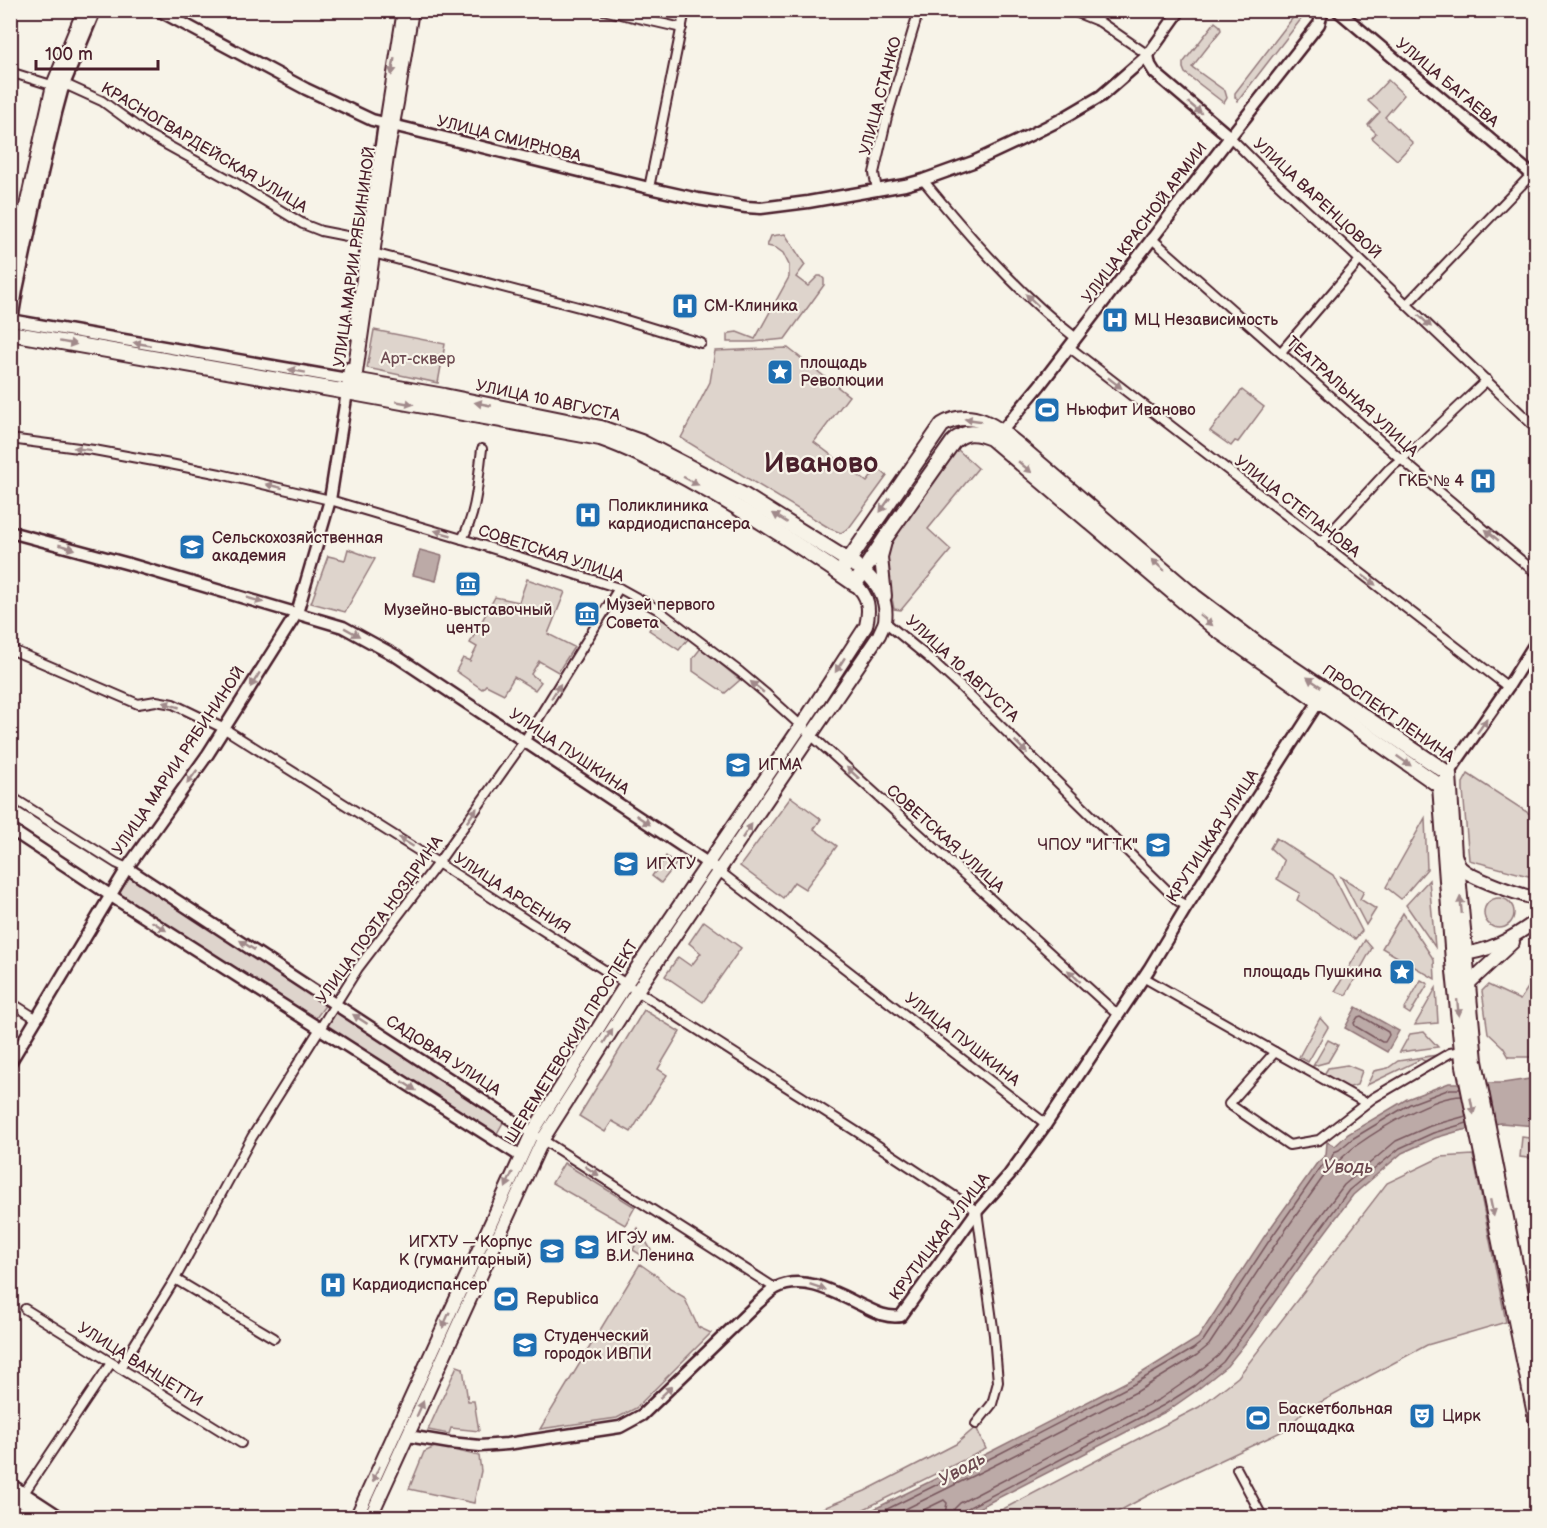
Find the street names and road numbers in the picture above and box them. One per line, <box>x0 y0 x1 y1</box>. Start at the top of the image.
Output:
street label: УЛИЦА СТАНКО <box>856 34 906 157</box>
street label: УЛИЦА БАГАЕВА <box>1392 34 1502 132</box>
street label: КРАСНОГВАРДЕЙСКАЯ УЛИЦА <box>97 79 311 217</box>
street label: УЛИЦА СМИРНОВА <box>435 112 583 166</box>
street label: УЛИЦА ВАРЕНЦОВОЙ <box>1249 135 1385 263</box>
street label: УЛИЦА КРАСНОЙ АРМИИ <box>1078 139 1212 307</box>
street label: УЛИЦА МАРИИ РЯБИНИНОЙ <box>330 145 380 369</box>
street label: ТЕАТРАЛЬНАЯ УЛИЦА <box>1282 333 1422 461</box>
street label: УЛИЦА 10 АВГУСТА <box>474 376 622 426</box>
street label: УЛИЦА СТЕПАНОВА <box>1230 452 1364 562</box>
street label: СОВЕТСКАЯ УЛИЦА <box>476 521 627 587</box>
street label: УЛИЦА 10 АВГУСТА <box>902 612 1023 726</box>
street label: ПРОСПЕКТ ЛЕНИНА <box>1318 661 1458 767</box>
street label: УЛИЦА МАРИИ РЯБИНИНОЙ <box>109 663 249 859</box>
street label: УЛИЦА ПУШКИНА <box>505 705 633 799</box>
street label: КРУТИЦКАЯ УЛИЦА <box>1163 766 1263 906</box>
street label: СОВЕТСКАЯ УЛИЦА <box>882 781 1008 897</box>
street label: УЛИЦА ПОЭТА НОЗДРИНА <box>313 832 447 1008</box>
street label: УЛИЦА АРСЕНИЯ <box>450 849 574 939</box>
street label: ШЕРЕМЕТЕВСКИЙ ПРОСПЕКТ <box>501 936 643 1147</box>
street label: УЛИЦА ПУШКИНА <box>901 989 1023 1091</box>
street label: САДОВАЯ УЛИЦА <box>382 1012 504 1100</box>
street label: КРУТИЦКАЯ УЛИЦА <box>886 1169 994 1304</box>
street label: УЛИЦА ВАНЦЕТТИ <box>74 1319 206 1411</box>

